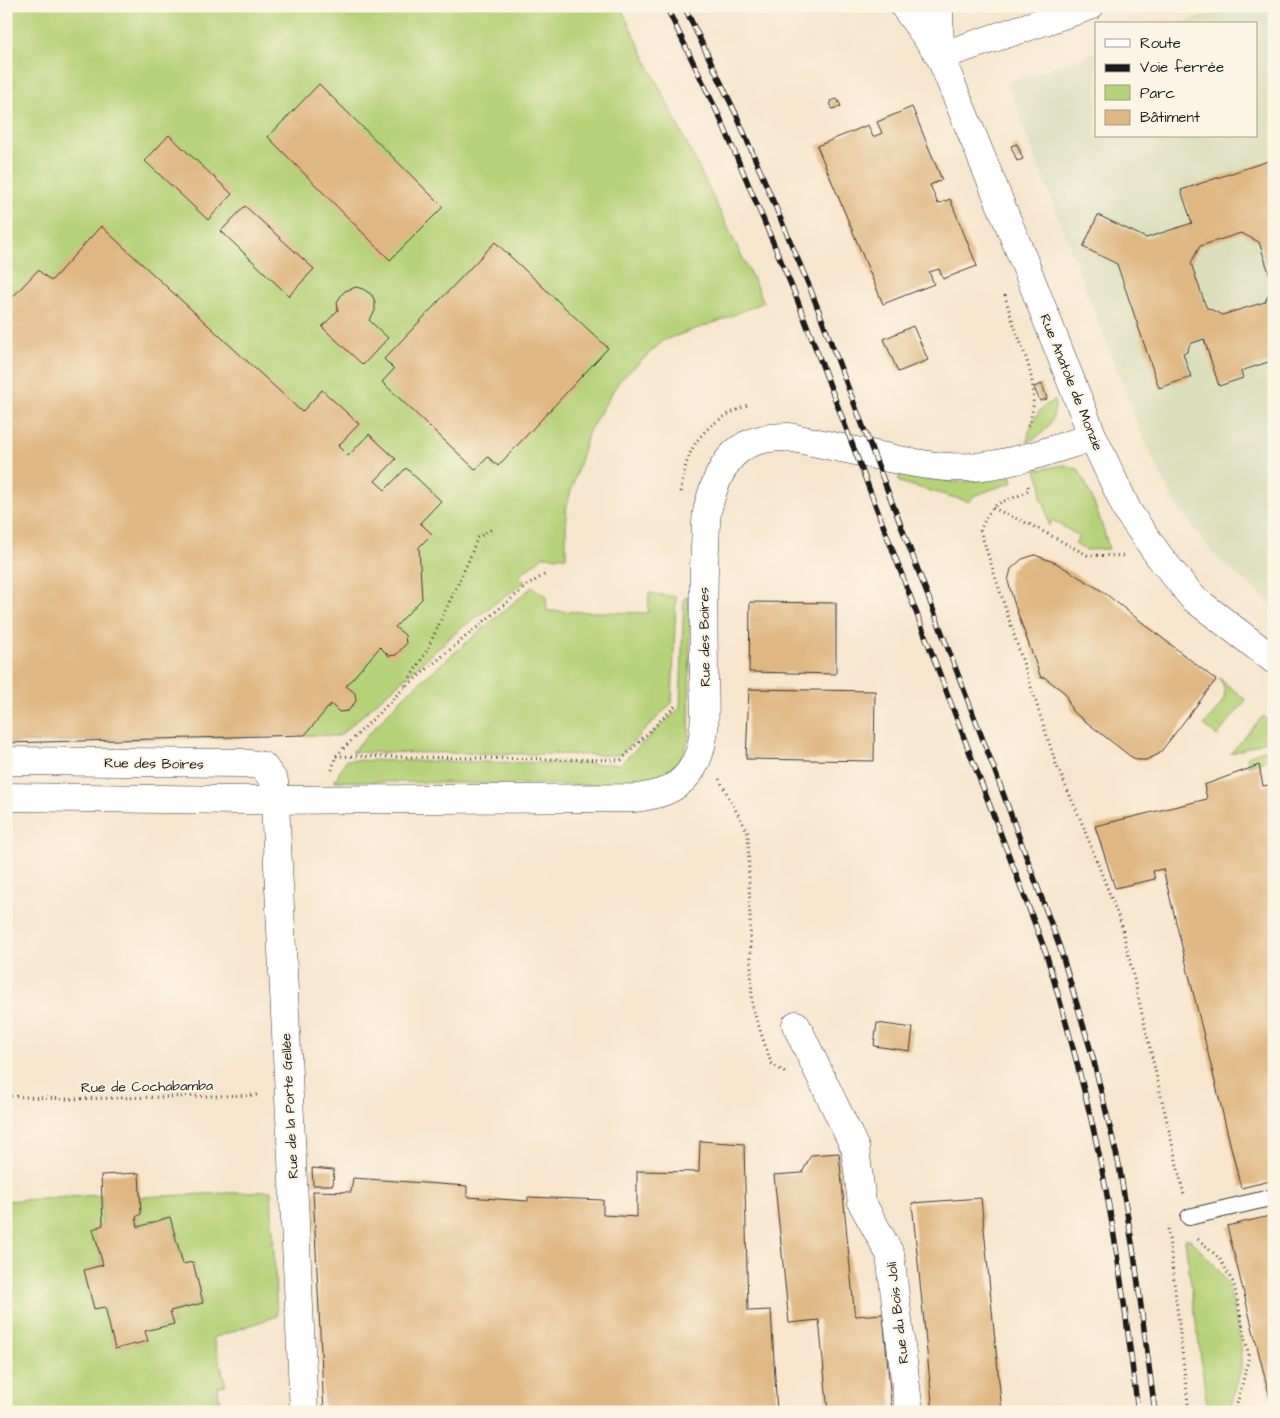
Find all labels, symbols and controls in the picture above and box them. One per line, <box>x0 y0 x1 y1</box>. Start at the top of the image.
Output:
legend <box>1095 22 1258 138</box>
text: Route <box>1140 33 1181 54</box>
text: Voie ferrée <box>1140 57 1224 78</box>
text: Parc <box>1140 83 1175 104</box>
text: Bâtiment <box>1140 107 1200 128</box>
street label: Rue Anatole de Monzie <box>1035 311 1108 454</box>
street label: Rue des Boires <box>694 587 716 687</box>
street label: Rue des Boires <box>104 753 204 775</box>
street label: Rue de la Porte Gellée <box>276 1032 304 1179</box>
street label: Rue de Cochabamba <box>81 1076 213 1098</box>
street label: Rue du Bois Joli <box>882 1261 914 1365</box>

